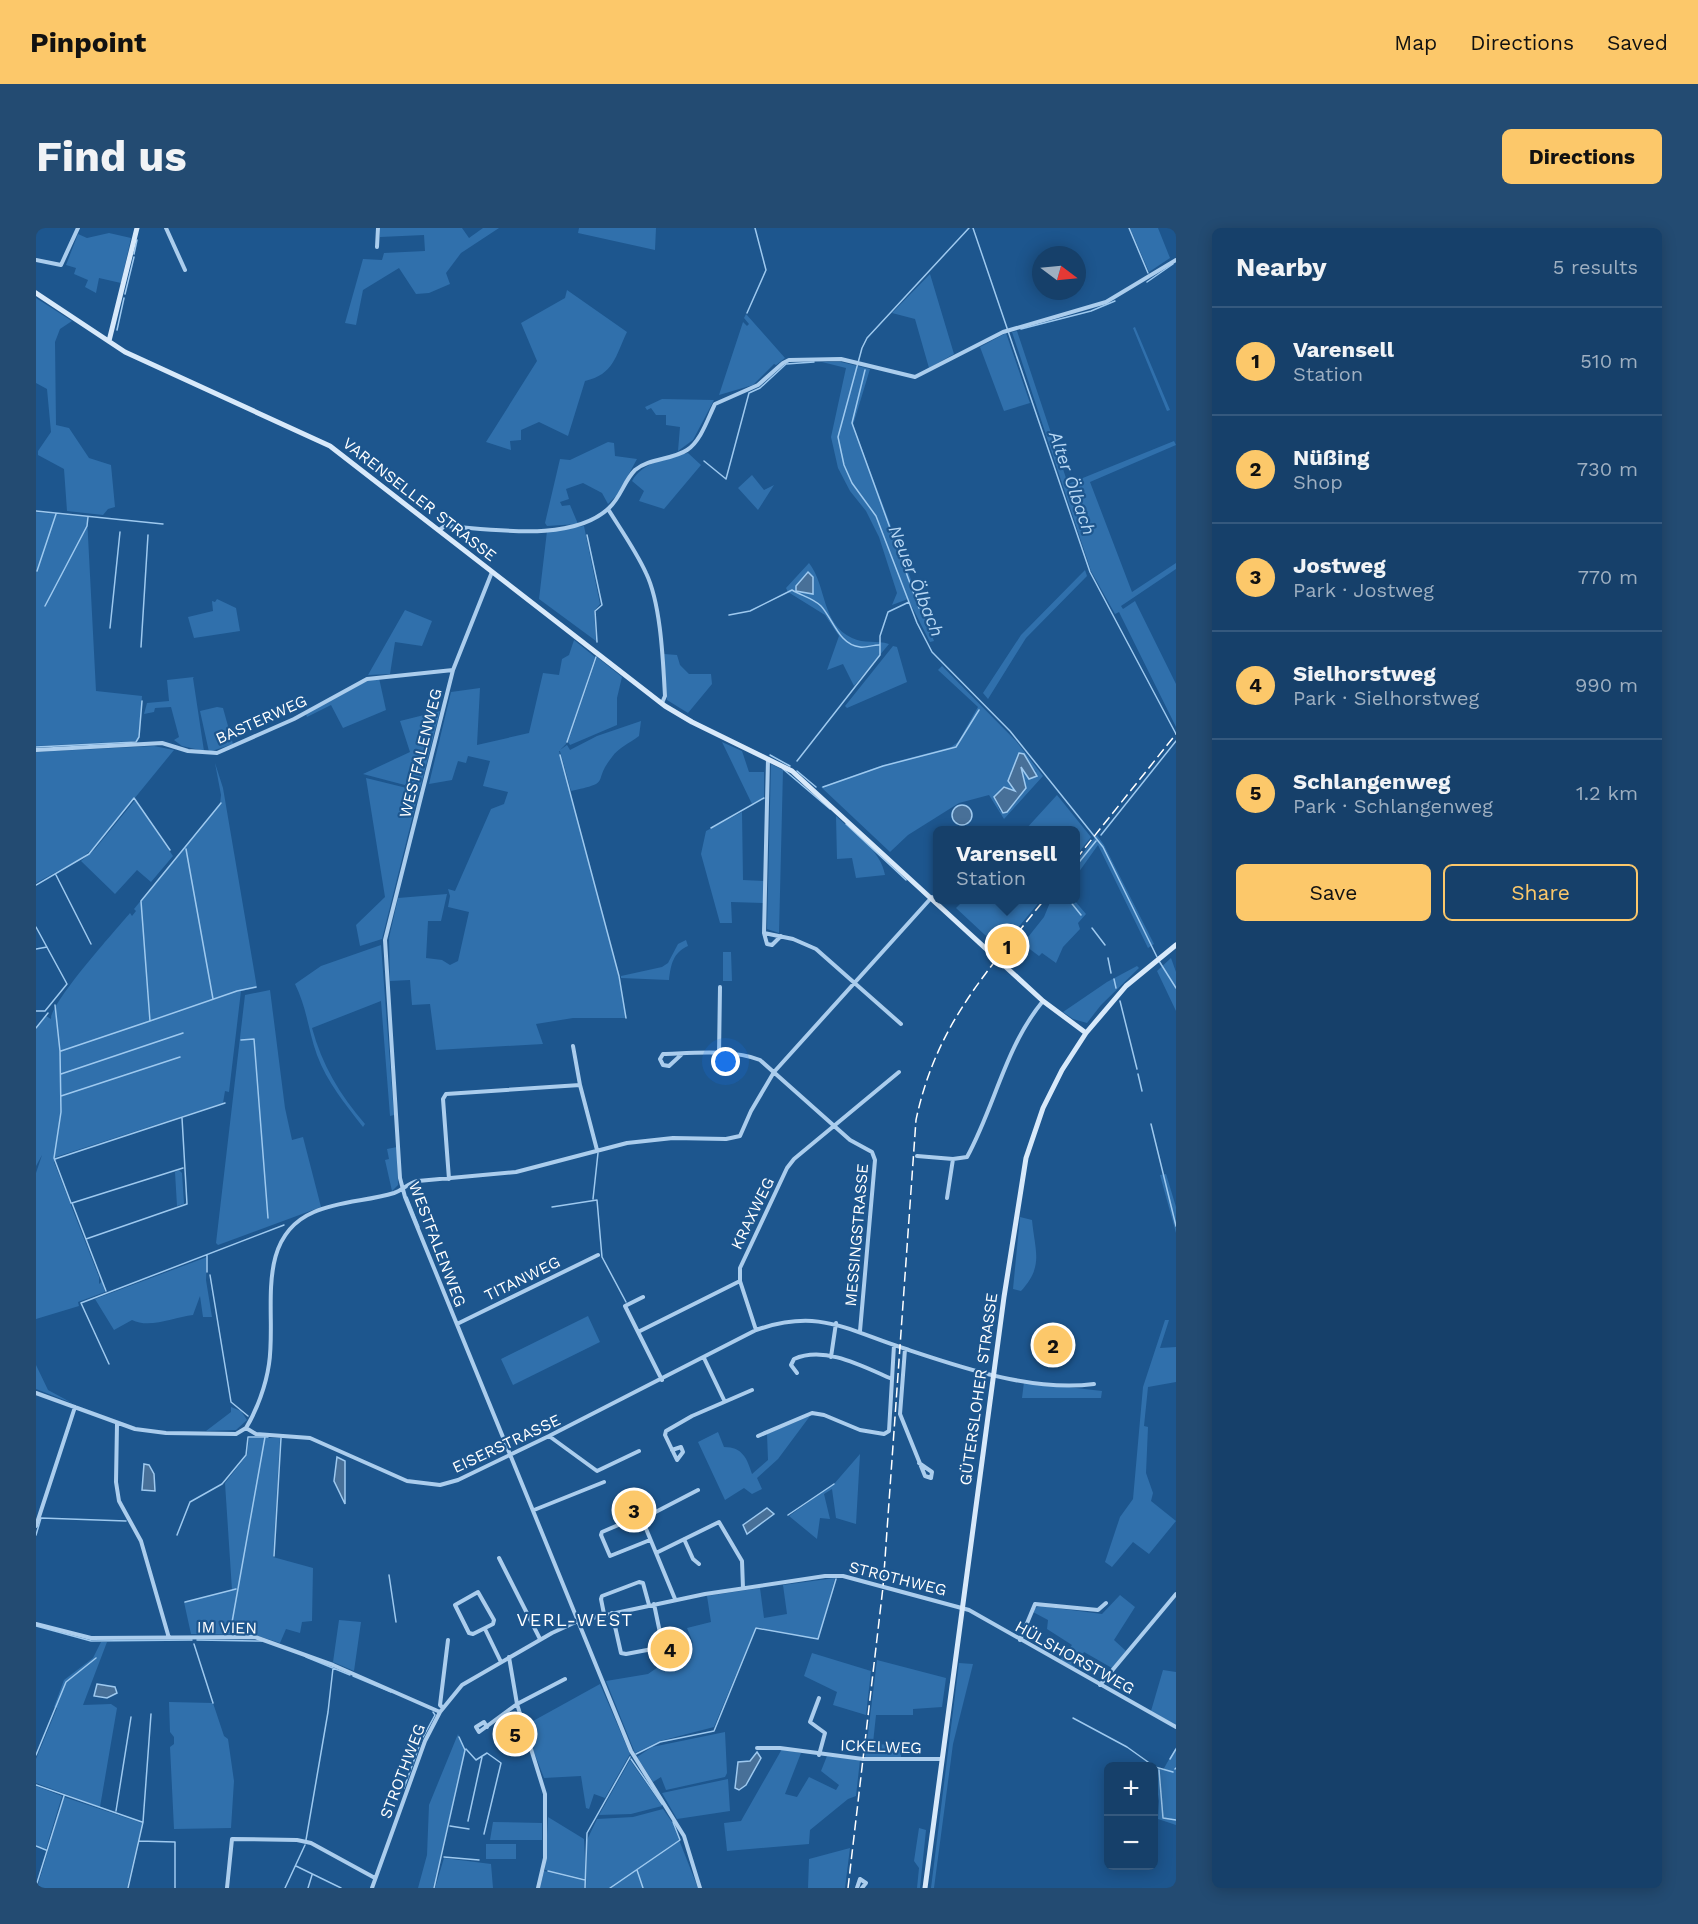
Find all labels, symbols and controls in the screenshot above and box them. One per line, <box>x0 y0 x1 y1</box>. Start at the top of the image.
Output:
text: Pinpoint <box>30 26 146 59</box>
text: Map <box>1394 30 1437 55</box>
text: Directions <box>1470 30 1574 55</box>
text: Saved <box>1607 30 1668 55</box>
button: Directions <box>1502 129 1662 184</box>
text: Find us <box>36 132 187 181</box>
north arrow <box>1032 246 1086 300</box>
text: Nearby <box>1236 252 1327 282</box>
text: 5 results <box>1553 255 1638 279</box>
text: Varensell <box>1293 337 1394 362</box>
text: 1 <box>1251 349 1260 373</box>
text: 510 m <box>1580 349 1638 373</box>
text: Station <box>1293 362 1363 386</box>
water label: Alter Ölbach <box>1045 427 1100 537</box>
street label: VARENSELLER STRASSE <box>339 434 500 565</box>
text: Nüßing <box>1293 445 1369 470</box>
text: 2 <box>1250 457 1261 481</box>
text: 730 m <box>1577 457 1638 481</box>
text: Shop <box>1293 470 1343 494</box>
water label: Neuer Ölbach <box>885 522 948 640</box>
text: Jostweg <box>1293 553 1386 578</box>
text: 3 <box>1250 565 1261 589</box>
text: 770 m <box>1578 565 1638 589</box>
text: Park · Jostweg <box>1293 578 1434 602</box>
text: Sielhorstweg <box>1293 661 1436 686</box>
text: 4 <box>1249 673 1262 697</box>
text: 990 m <box>1575 673 1638 697</box>
street label: WESTFALENWEG <box>395 686 446 820</box>
text: Park · Sielhorstweg <box>1293 686 1479 710</box>
street label: BASTERWEG <box>213 691 310 748</box>
text: Schlangenweg <box>1293 769 1450 794</box>
text: 5 <box>1250 781 1261 805</box>
text: 1.2 km <box>1576 781 1638 805</box>
text: Park · Schlangenweg <box>1293 794 1493 818</box>
popup <box>933 826 1080 904</box>
text: Varensell <box>956 841 1057 866</box>
button: Save <box>1236 864 1431 921</box>
button: Share <box>1443 864 1638 921</box>
text: Station <box>956 866 1026 890</box>
pin: 1 <box>988 924 1026 968</box>
your location <box>711 1047 740 1076</box>
street label: MESSINGSTRASSE <box>841 1163 872 1307</box>
street label: KRAXWEG <box>727 1174 778 1252</box>
street label: WESTFALENWEG <box>405 1179 470 1310</box>
street label: TITANWEG <box>481 1252 563 1305</box>
street label: GÜTERSLOHER STRASSE <box>956 1292 1001 1487</box>
pin: 2 <box>1034 1322 1072 1368</box>
street label: EISERSTRASSE <box>449 1410 563 1477</box>
pin: 3 <box>614 1488 654 1532</box>
street label: STROTHWEG <box>847 1557 949 1600</box>
district label: VERL-WEST <box>517 1609 634 1630</box>
street label: IM VIEN <box>197 1617 257 1638</box>
street label: HÜLSHORSTWEG <box>1012 1617 1138 1698</box>
pin: 4 <box>650 1626 690 1672</box>
pin: 5 <box>496 1712 534 1756</box>
street label: STROTHWEG <box>376 1721 429 1821</box>
street label: ICKELWEG <box>840 1736 922 1757</box>
map controls <box>1104 1762 1158 1870</box>
button: + <box>1104 1762 1158 1816</box>
button: − <box>1104 1816 1158 1870</box>

